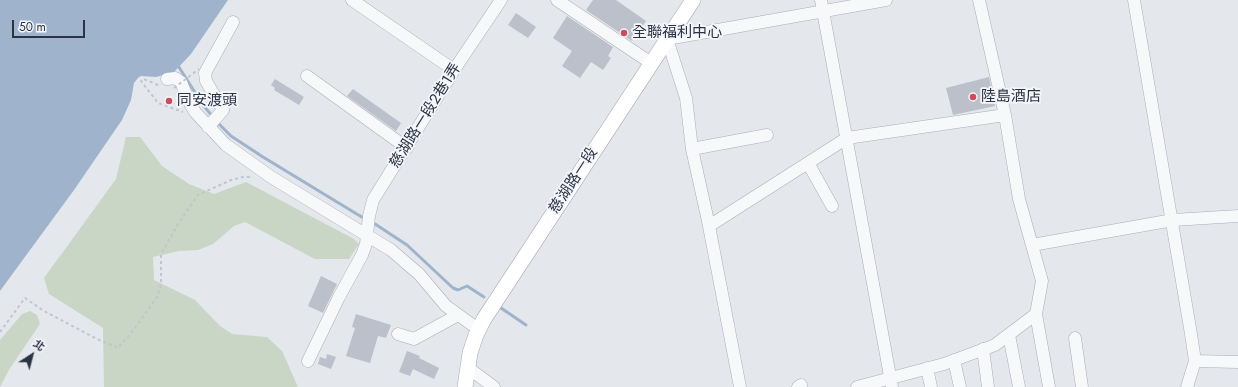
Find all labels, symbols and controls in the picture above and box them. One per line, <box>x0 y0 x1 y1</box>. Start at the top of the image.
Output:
scale bar <box>14 12 87 38</box>
text: 50 m <box>19 18 46 36</box>
place label: 全聯福利中心 <box>632 24 722 42</box>
marker: 全聯福利中心 <box>619 28 629 38</box>
street label: 慈湖路一段2巷1弄 <box>386 60 466 172</box>
place label: 陸島酒店 <box>981 88 1041 106</box>
place label: 同安渡頭 <box>177 92 237 110</box>
marker: 陸島酒店 <box>968 92 978 102</box>
marker: 同安渡頭 <box>164 96 174 106</box>
street label: 慈湖路一段 <box>546 145 602 217</box>
north arrow <box>12 335 52 375</box>
text: 北 <box>30 336 48 355</box>

